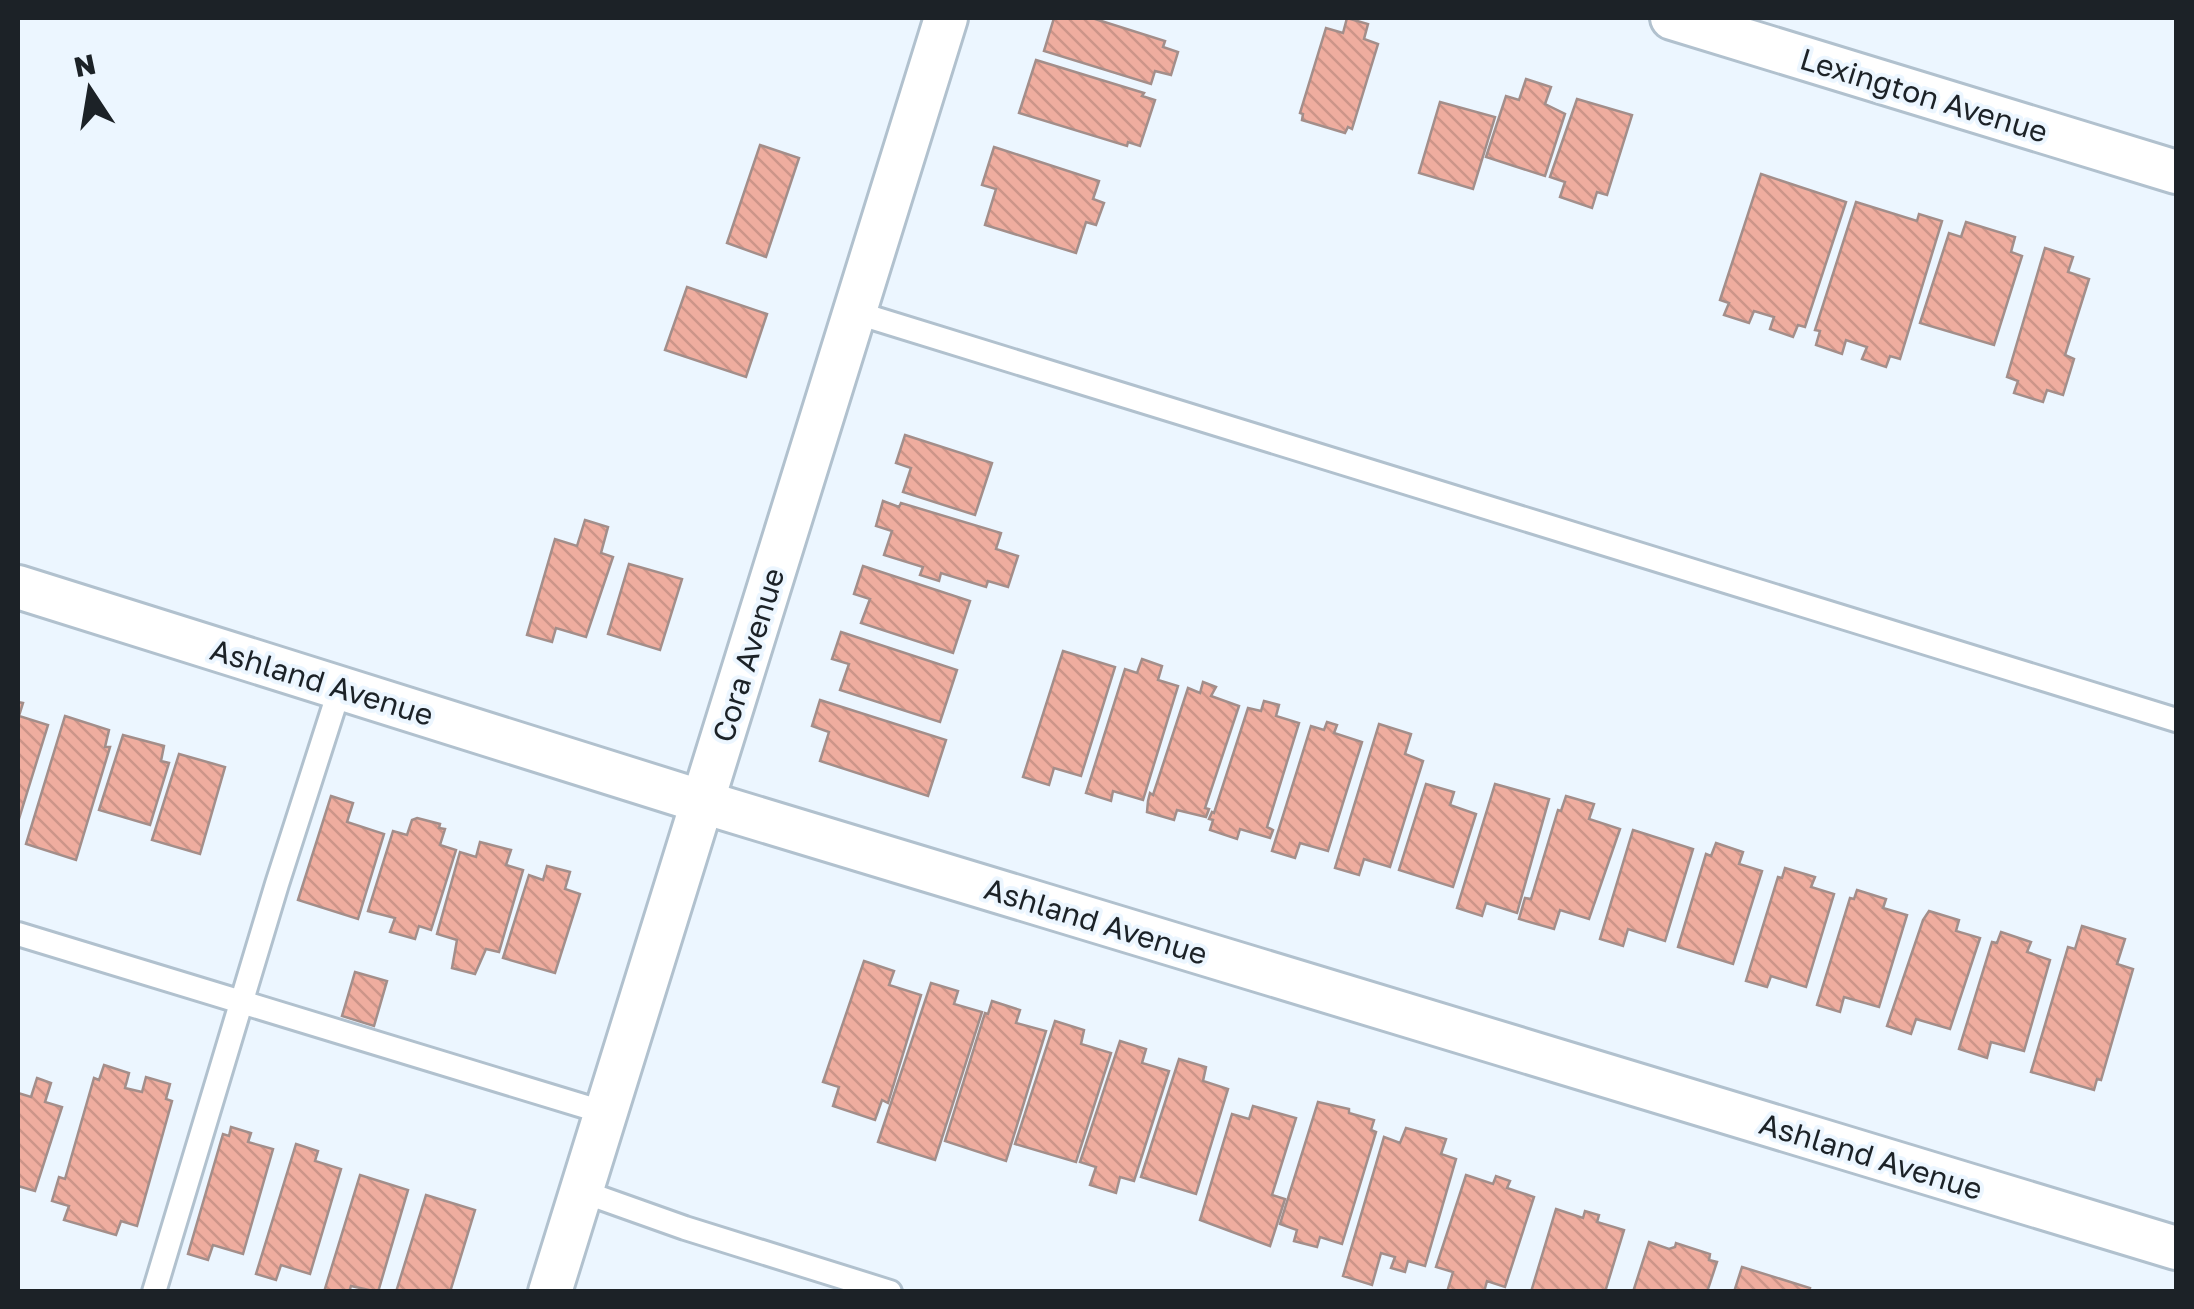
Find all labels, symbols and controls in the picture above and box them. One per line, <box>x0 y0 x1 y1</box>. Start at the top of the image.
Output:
north arrow <box>40 40 140 140</box>
street label: Lexington Avenue <box>1796 40 2052 150</box>
text: N <box>71 47 99 83</box>
street label: Cora Avenue <box>704 564 792 746</box>
street label: Ashland Avenue <box>206 631 438 733</box>
street label: Ashland Avenue <box>980 870 1212 972</box>
street label: Ashland Avenue <box>1755 1105 1987 1207</box>

